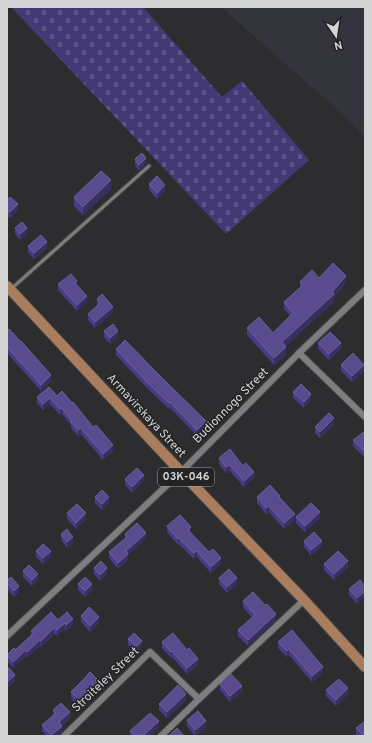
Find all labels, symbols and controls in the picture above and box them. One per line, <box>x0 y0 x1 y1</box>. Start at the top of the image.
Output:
north arrow <box>316 16 356 56</box>
text: N <box>333 37 343 52</box>
street label: Budionnogo Street <box>190 365 272 447</box>
street label: Armavirskaya Street <box>103 371 189 461</box>
road number: 03К-046 <box>158 468 214 486</box>
street label: Stroiteley Street <box>69 644 143 716</box>

